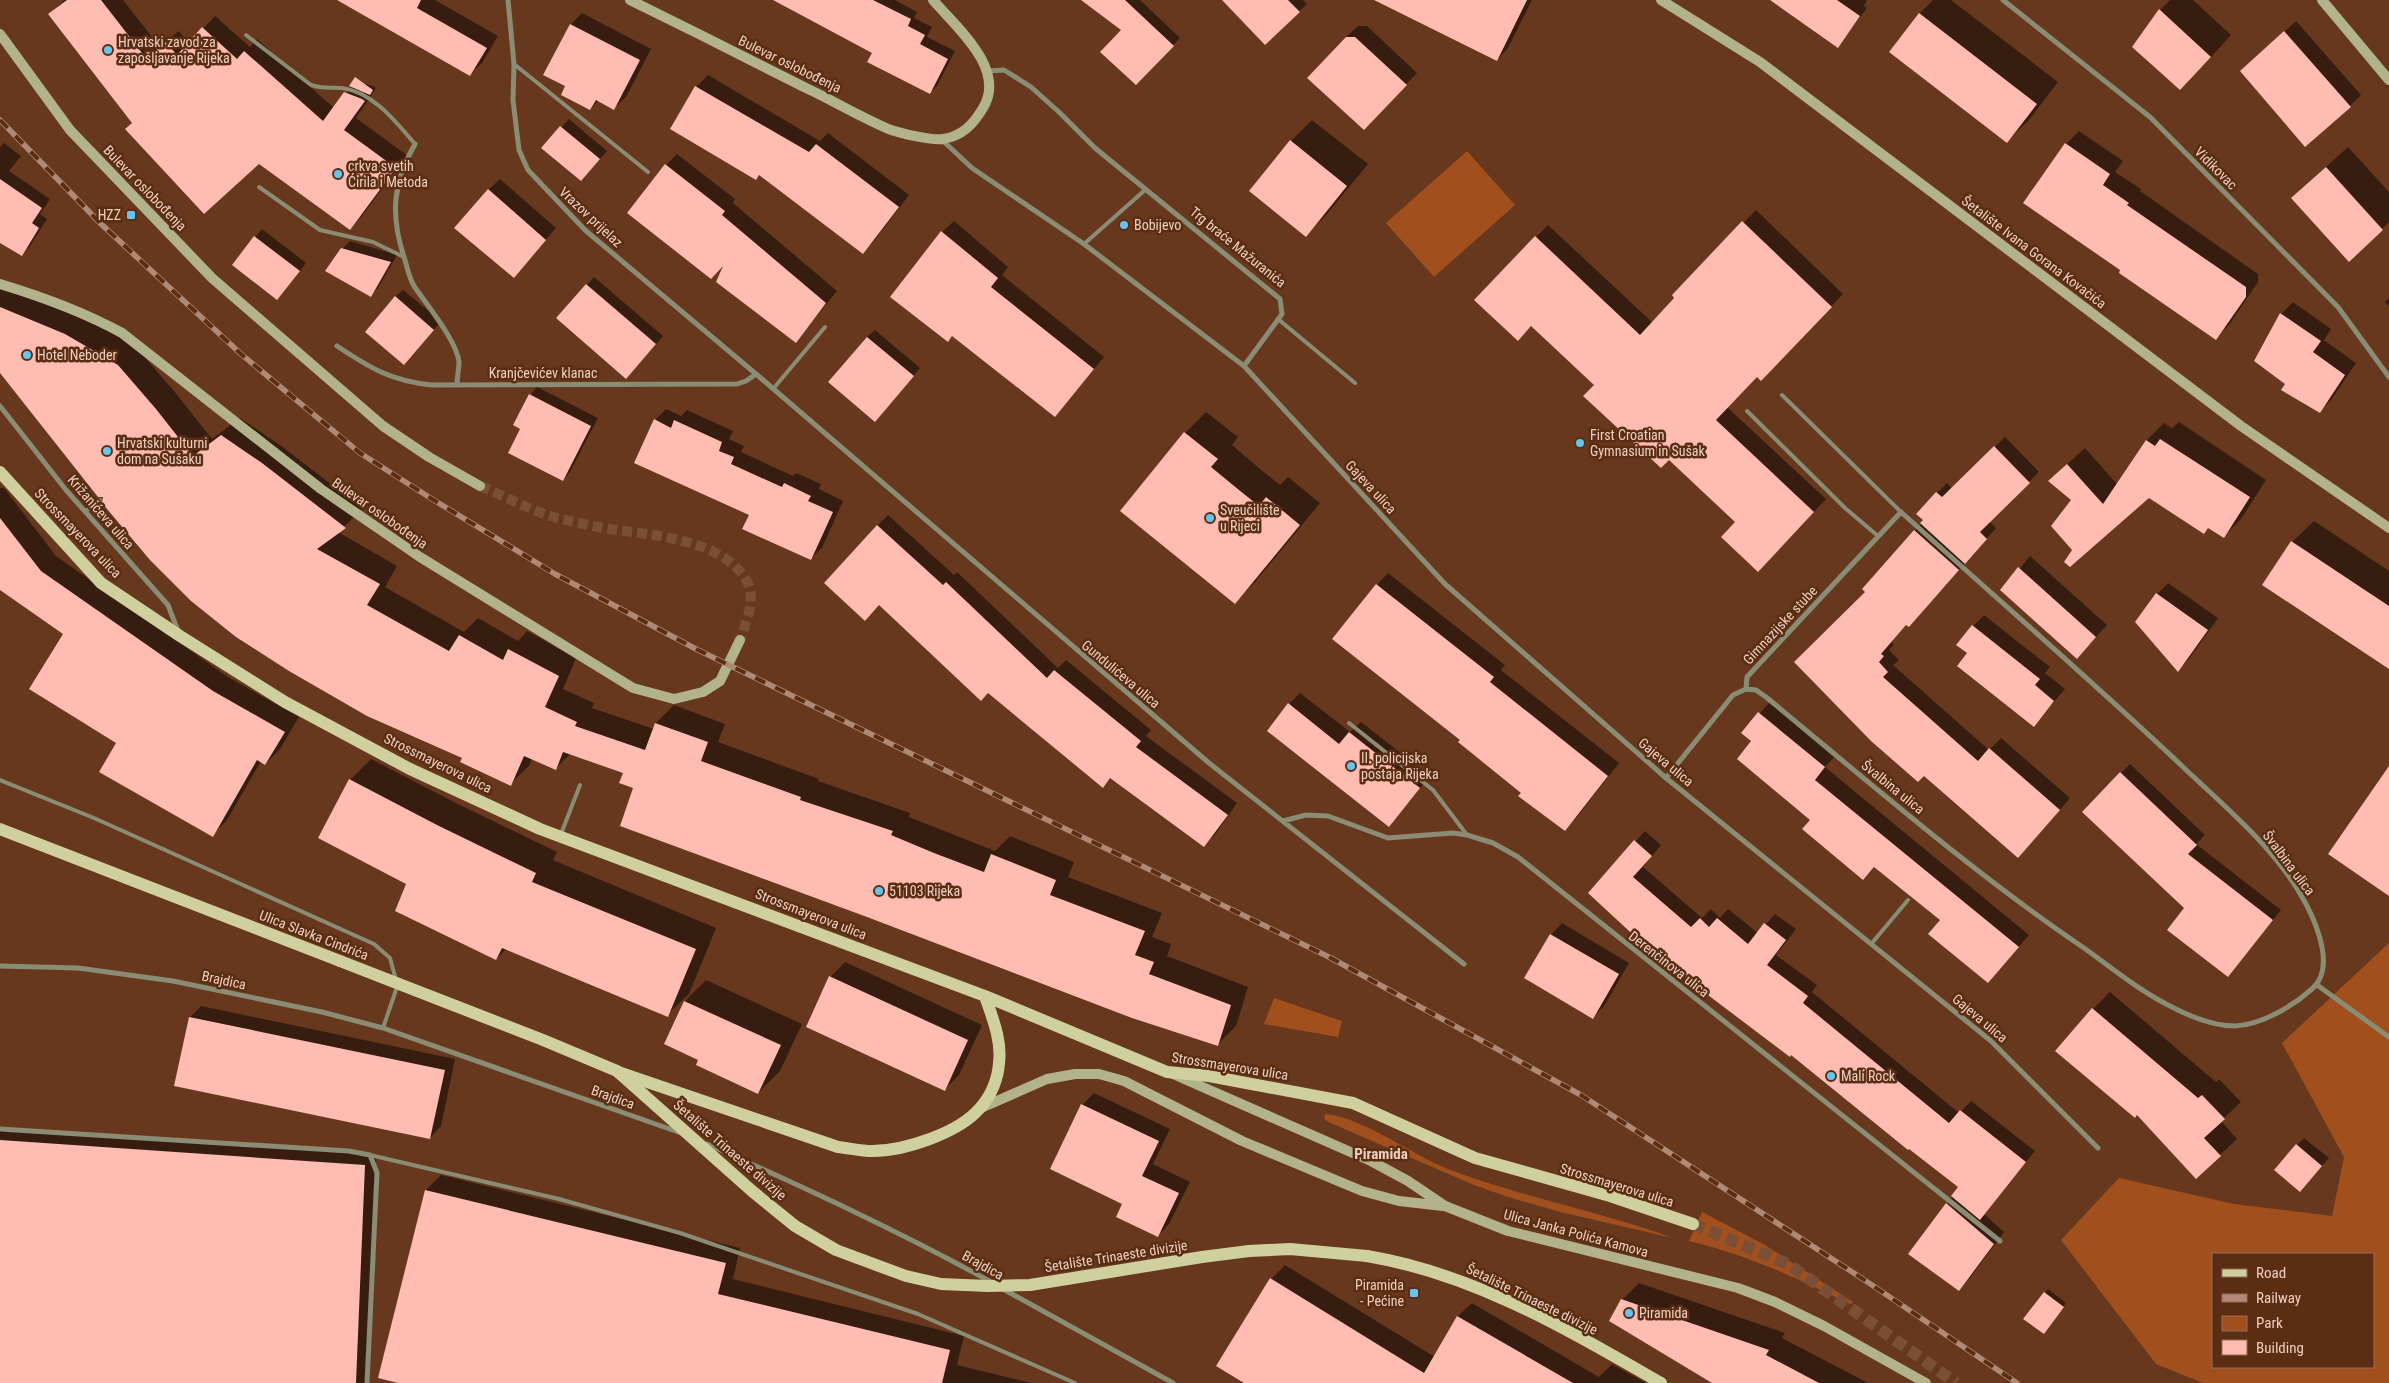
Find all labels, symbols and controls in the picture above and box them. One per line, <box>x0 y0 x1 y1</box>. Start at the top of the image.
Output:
street label: Bulevar oslobođenja <box>736 32 844 96</box>
place label: Hrvatski zavod za zapošljavanje Rijeka <box>118 34 230 66</box>
marker: Hrvatski zavod za zapošljavanje Rijeka <box>102 44 114 56</box>
street label: Bulevar oslobođenja <box>100 142 190 234</box>
street label: Vidikovac <box>2191 143 2241 193</box>
place label: crkva svetih Ćirila i Metoda <box>348 158 428 190</box>
marker: crkva svetih Ćirila i Metoda <box>332 168 344 180</box>
street label: Vrazov prijelaz <box>556 184 626 250</box>
street label: Šetalište Ivana Gorana Kovačića <box>1959 192 2110 312</box>
street label: Trg braće Mažuranića <box>1187 203 1289 291</box>
place label: HZZ <box>98 207 121 223</box>
marker: HZZ <box>125 209 137 221</box>
place label: Bobijevo <box>1134 217 1181 233</box>
marker: Bobijevo <box>1118 219 1130 231</box>
place label: Hotel Neboder <box>37 347 117 363</box>
marker: Hotel Neboder <box>21 349 33 361</box>
street label: Kranjčevićev klanac <box>489 365 597 381</box>
place label: First Croatian Gymnasium in Sušak <box>1590 427 1706 459</box>
place label: Hrvatski kulturni dom na Sušaku <box>117 435 207 467</box>
marker: First Croatian Gymnasium in Sušak <box>1574 437 1586 449</box>
marker: Hrvatski kulturni dom na Sušaku <box>101 445 113 457</box>
street label: Gajeva ulica <box>1342 457 1400 517</box>
street label: Križanićeva ulica <box>64 472 138 552</box>
street label: Bulevar oslobođenja <box>329 474 431 552</box>
street label: Strossmayerova ulica <box>31 485 125 581</box>
place label: Sveučilište u Rijeci <box>1220 502 1280 534</box>
marker: Sveučilište u Rijeci <box>1204 512 1216 524</box>
street label: Gimnazijske stube <box>1740 582 1821 667</box>
street label: Gundulićeva ulica <box>1079 637 1163 711</box>
street label: Strossmayerova ulica <box>381 730 495 796</box>
street label: Gajeva ulica <box>1635 734 1697 790</box>
place label: II. policijska postaja Rijeka <box>1361 750 1439 782</box>
street label: Švalbina ulica <box>1858 756 1928 817</box>
marker: II. policijska postaja Rijeka <box>1345 760 1357 772</box>
street label: Švalbina ulica <box>2260 827 2319 898</box>
place label: 51103 Rijeka <box>889 883 960 899</box>
street label: Strossmayerova ulica <box>753 885 869 943</box>
marker: 51103 Rijeka <box>873 885 885 897</box>
street label: Ulica Slavka Cindrića <box>257 907 371 963</box>
street label: Derenčinova ulica <box>1626 928 1712 1000</box>
street label: Brajdica <box>200 968 248 992</box>
street label: Gajeva ulica <box>1949 990 2011 1046</box>
street label: Strossmayerova ulica <box>1170 1049 1290 1083</box>
place label: Mali Rock <box>1841 1068 1896 1084</box>
marker: Mali Rock <box>1825 1070 1837 1082</box>
street label: Brajdica <box>589 1082 637 1112</box>
street label: Šetalište Trinaeste divizije <box>670 1096 791 1204</box>
district label: Piramida <box>1354 1145 1408 1163</box>
street label: Strossmayerova ulica <box>1558 1160 1676 1210</box>
street label: Ulica Janka Polića Kamova <box>1502 1206 1650 1260</box>
street label: Šetalište Trinaeste divizije <box>1043 1236 1189 1275</box>
street label: Brajdica <box>960 1247 1006 1283</box>
legend <box>2212 1253 2374 1368</box>
street label: Šetalište Trinaeste divizije <box>1464 1259 1601 1338</box>
text: Road <box>2256 1264 2286 1282</box>
place label: Piramida - Pećine <box>1355 1277 1404 1309</box>
marker: Piramida - Pećine <box>1408 1287 1420 1299</box>
text: Railway <box>2256 1289 2301 1307</box>
place label: Piramida <box>1639 1305 1688 1321</box>
marker: Piramida <box>1623 1307 1635 1319</box>
text: Park <box>2256 1314 2283 1332</box>
text: Building <box>2256 1339 2304 1357</box>

